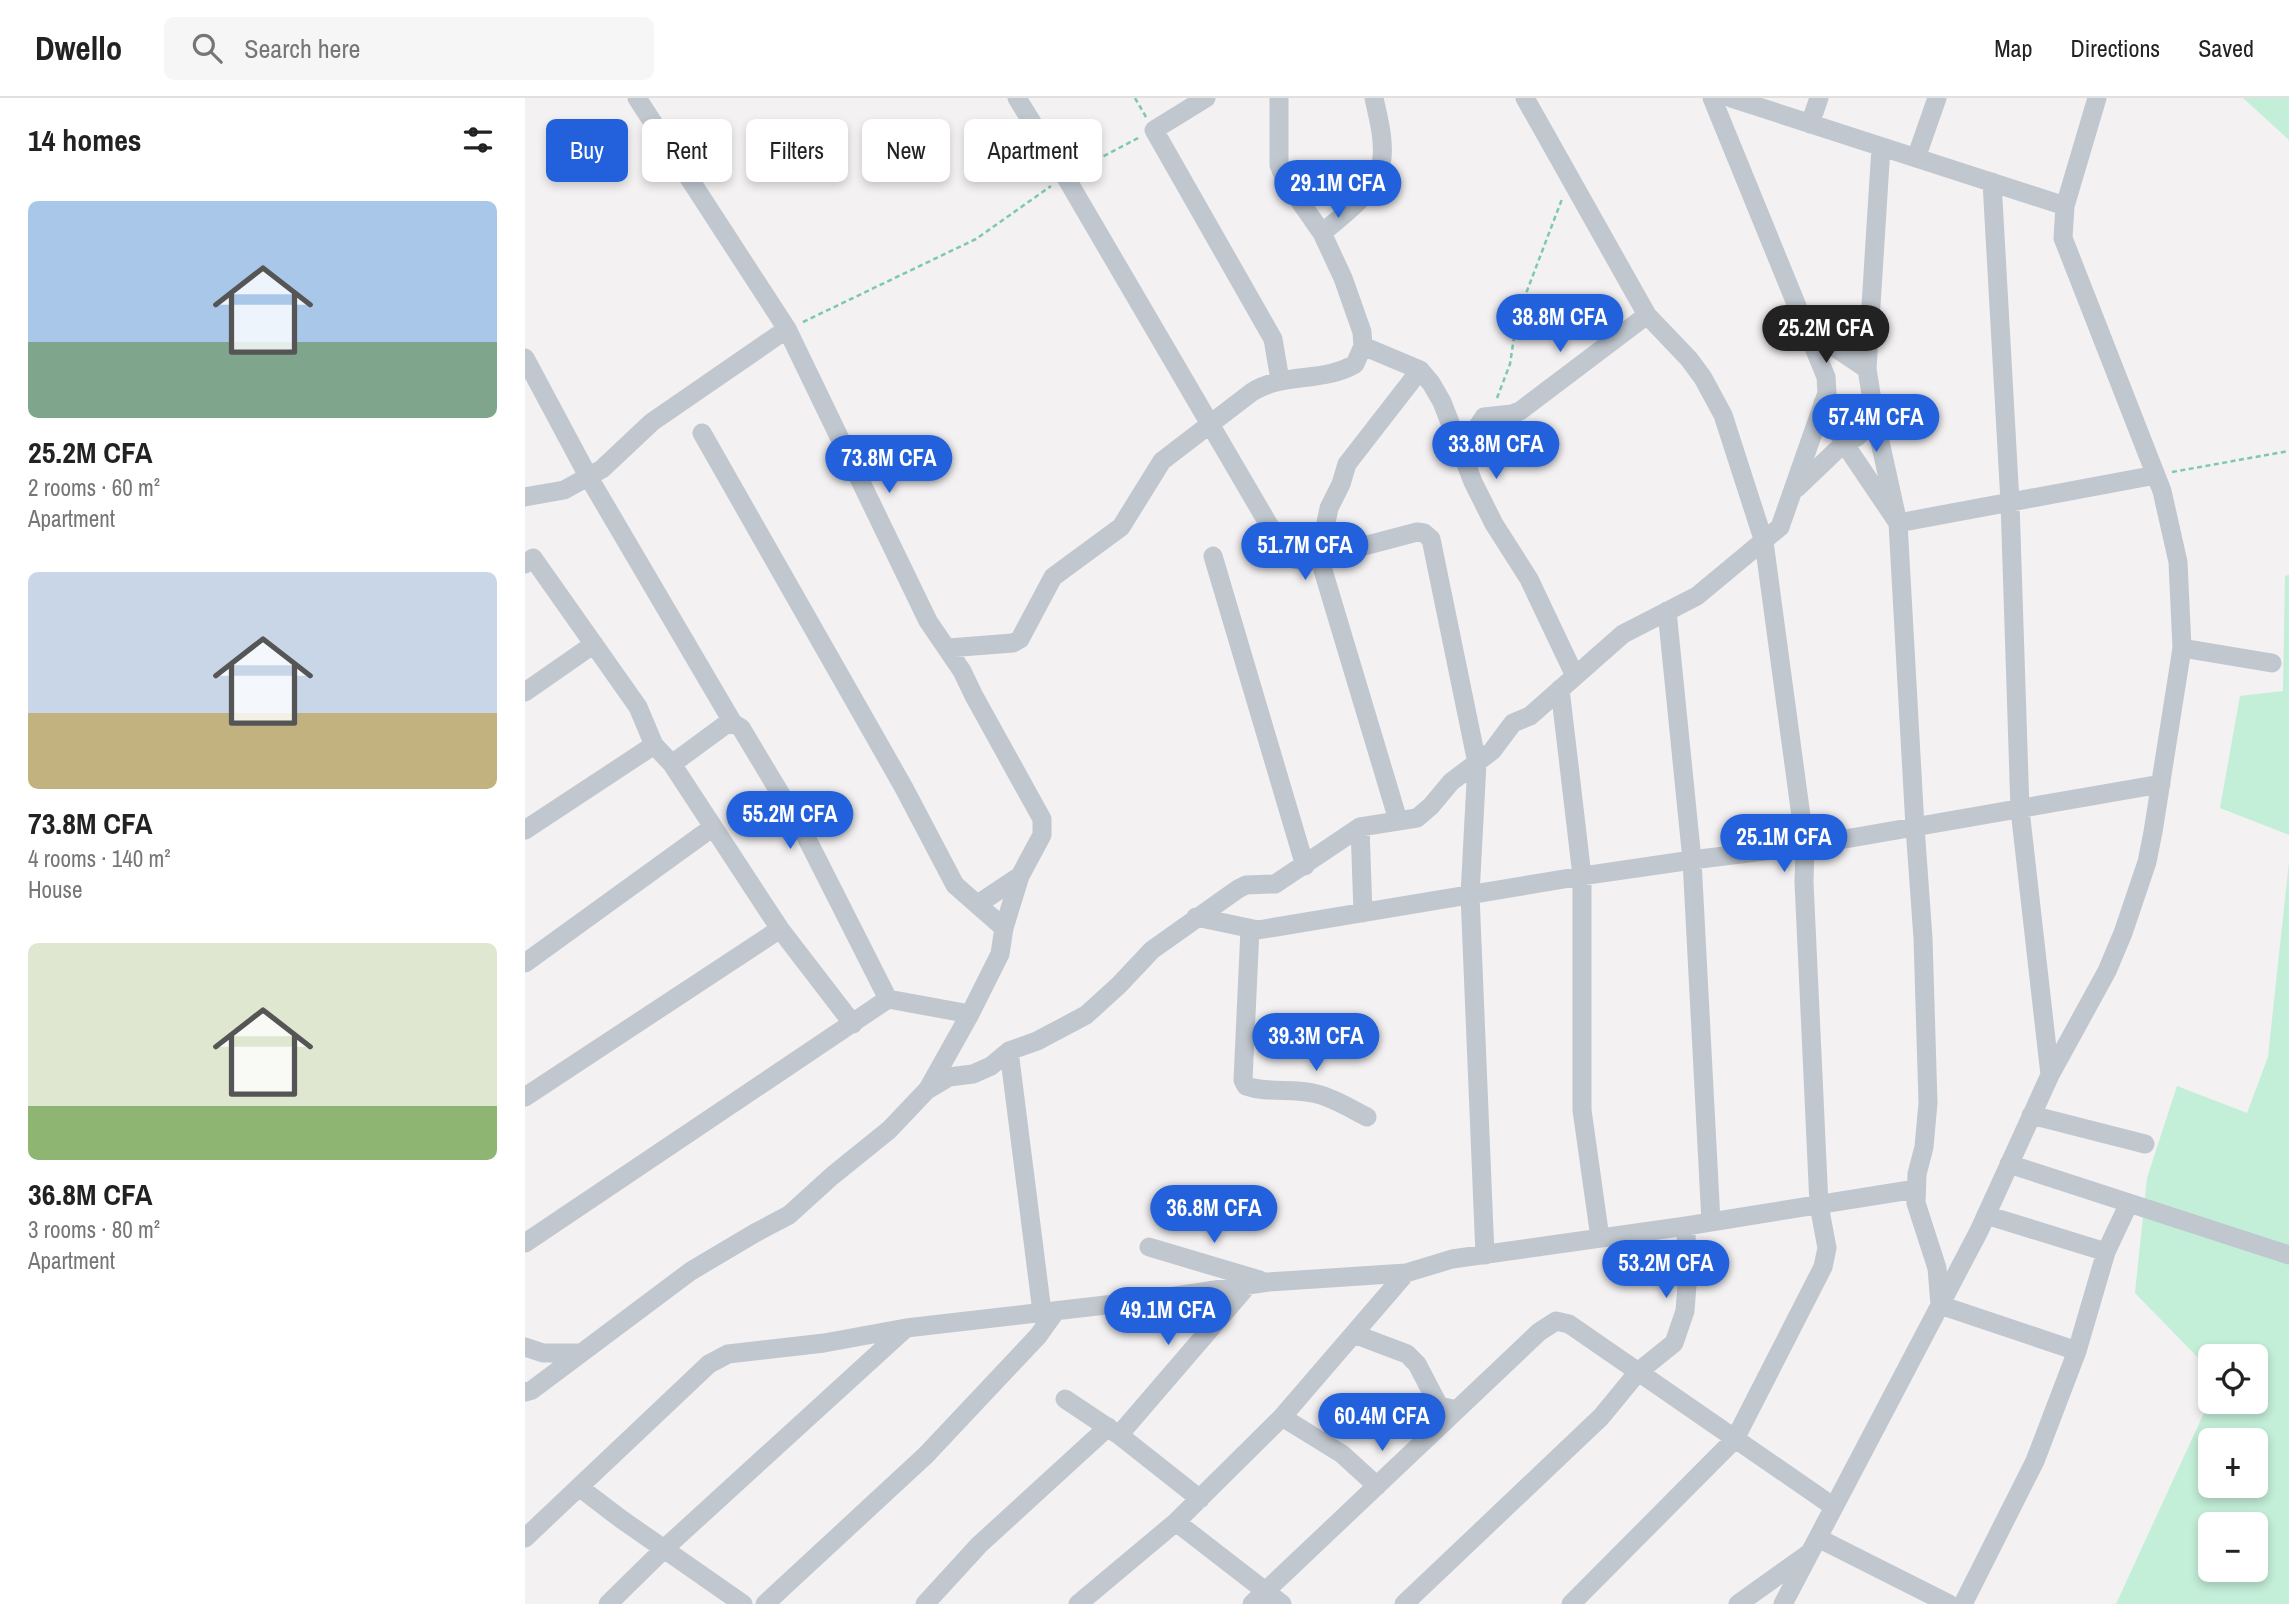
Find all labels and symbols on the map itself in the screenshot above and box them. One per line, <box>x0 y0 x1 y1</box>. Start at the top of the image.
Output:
pin: 29.1M CFA <box>1258 160 1418 220</box>
pin: 38.8M CFA <box>1480 294 1640 354</box>
pin: 25.2M CFA <box>1746 306 1906 365</box>
pin: 57.4M CFA <box>1796 394 1956 454</box>
pin: 33.8M CFA <box>1416 422 1576 481</box>
pin: 73.8M CFA <box>809 436 969 495</box>
pin: 51.7M CFA <box>1225 522 1385 582</box>
pin: 55.2M CFA <box>710 792 870 851</box>
pin: 25.1M CFA <box>1704 814 1864 874</box>
pin: 39.3M CFA <box>1236 1014 1396 1073</box>
pin: 36.8M CFA <box>1134 1186 1294 1245</box>
pin: 53.2M CFA <box>1586 1240 1746 1300</box>
pin: 49.1M CFA <box>1088 1288 1248 1347</box>
pin: 60.4M CFA <box>1302 1394 1462 1453</box>

